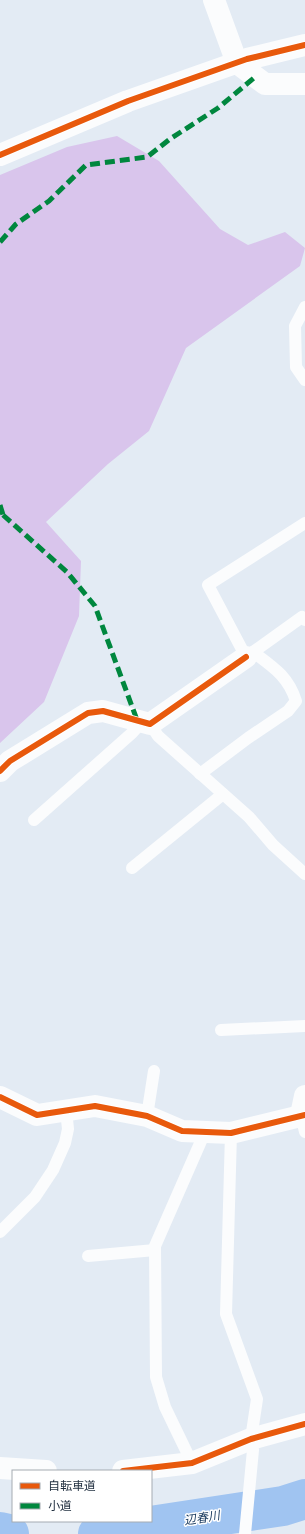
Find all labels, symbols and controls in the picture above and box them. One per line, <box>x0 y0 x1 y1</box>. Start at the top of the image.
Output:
legend <box>12 1470 152 1522</box>
text: 自転車道 <box>48 1479 96 1493</box>
text: 小道 <box>48 1499 72 1513</box>
water label: 辺春川 <box>183 1508 223 1528</box>

